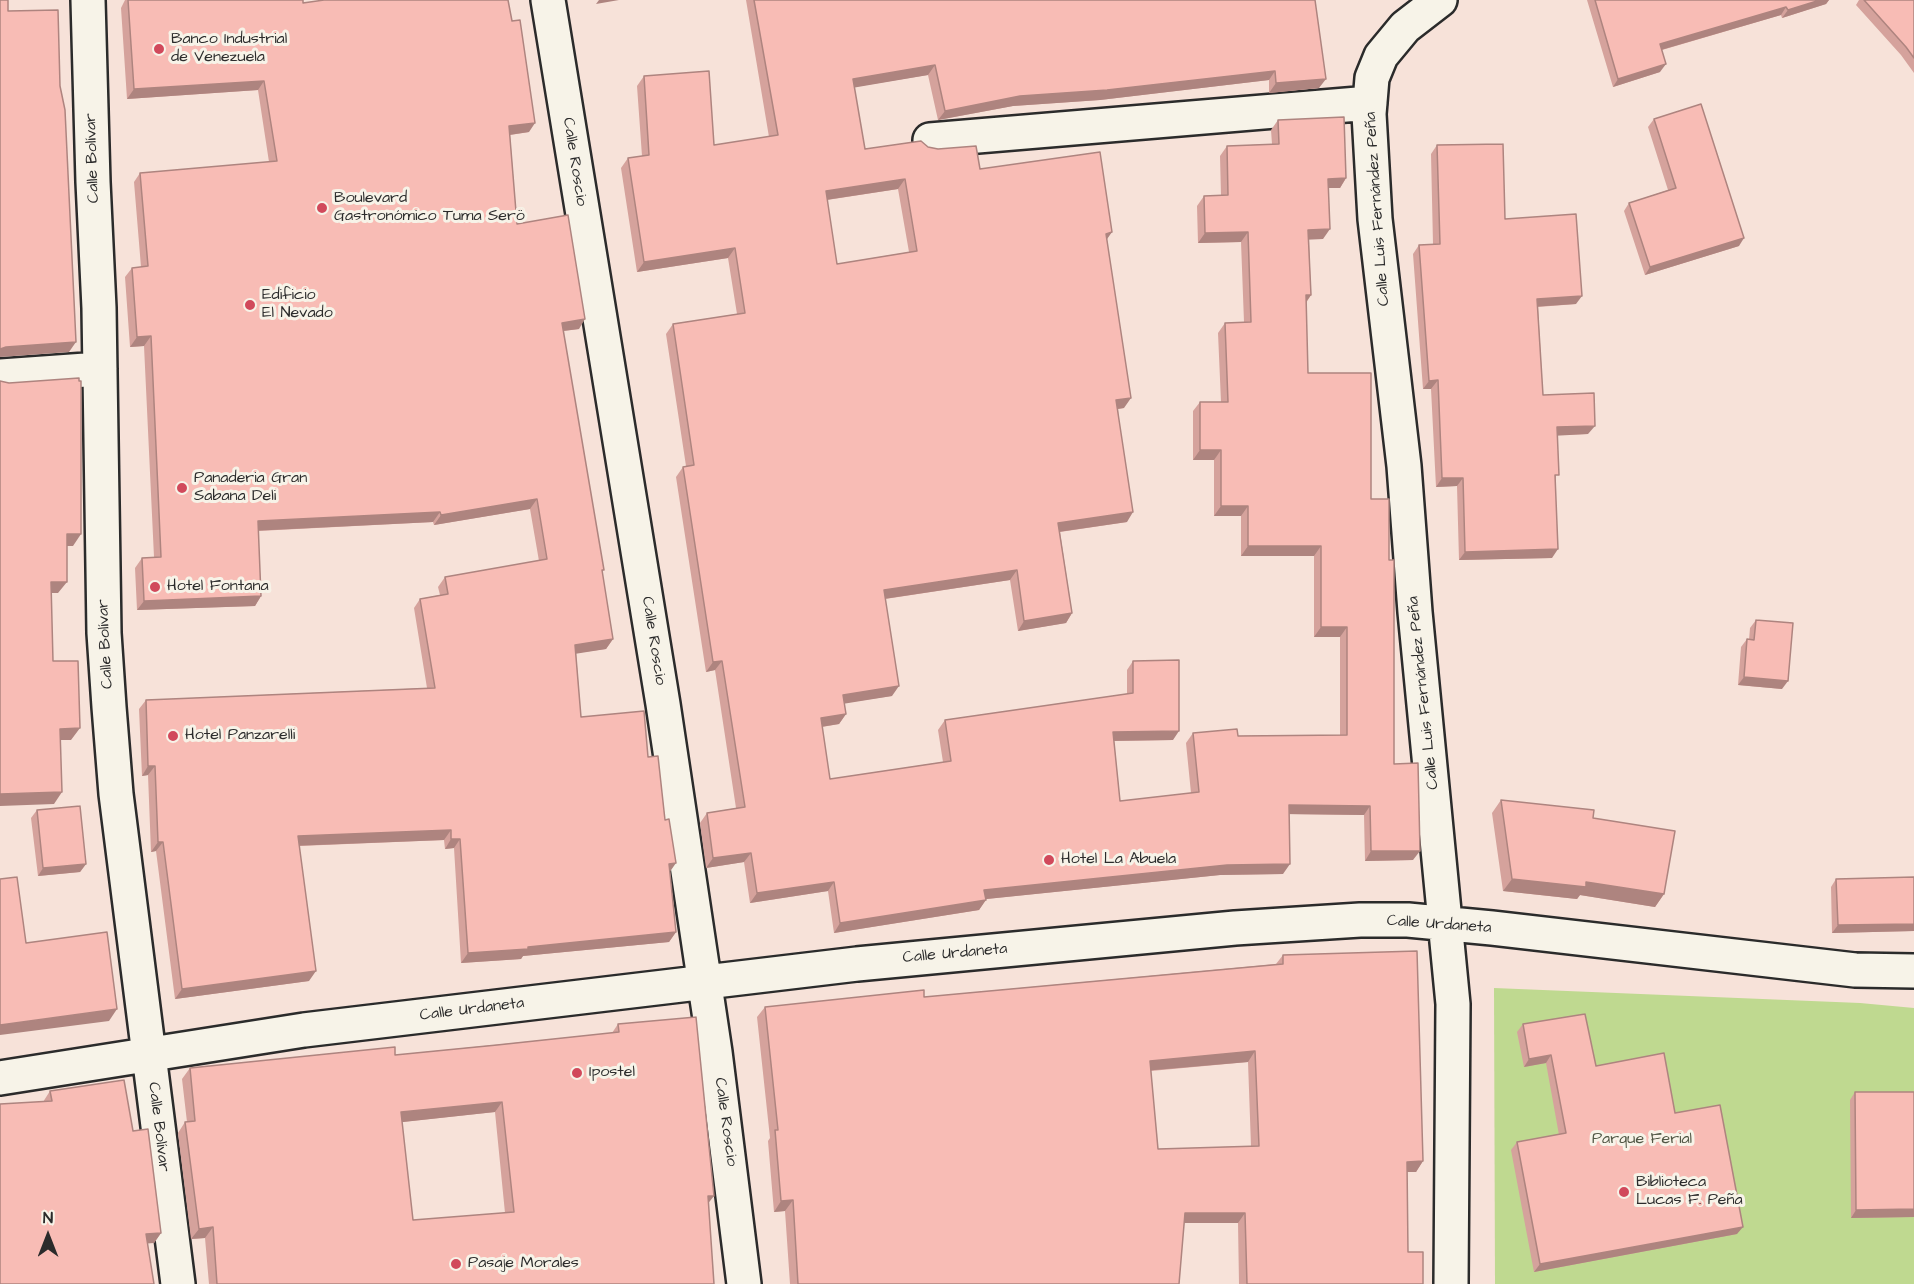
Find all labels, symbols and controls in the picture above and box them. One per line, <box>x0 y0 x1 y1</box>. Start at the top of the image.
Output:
place label: Banco Industrial de Venezuela <box>171 30 287 68</box>
marker: Banco Industrial de Venezuela <box>152 42 166 56</box>
street label: Calle Luis Fernández Peña <box>1362 111 1394 307</box>
street label: Calle Bolívar <box>82 113 104 203</box>
street label: Calle Roscio <box>558 116 590 208</box>
place label: Boulevard Gastronómico Tuma Serö <box>334 189 525 227</box>
marker: Boulevard Gastronómico Tuma Serö <box>315 201 329 215</box>
place label: Edificio El Nevado <box>262 286 333 324</box>
marker: Edificio El Nevado <box>243 298 257 312</box>
place label: Panaderia Gran Sabana Deli <box>194 469 307 507</box>
marker: Panaderia Gran Sabana Deli <box>175 481 189 495</box>
place label: Hotel Fontana <box>167 577 269 597</box>
marker: Hotel Fontana <box>148 580 162 594</box>
street label: Calle Roscio <box>637 595 669 687</box>
street label: Calle Luis Fernández Peña <box>1404 595 1444 791</box>
street label: Calle Bolívar <box>94 598 118 690</box>
place label: Hotel Panzarelli <box>185 726 295 746</box>
marker: Hotel Panzarelli <box>166 729 180 743</box>
place label: Hotel La Abuela <box>1061 850 1176 870</box>
marker: Hotel La Abuela <box>1042 853 1056 867</box>
street label: Calle Urdaneta <box>1386 912 1492 938</box>
street label: Calle Urdaneta <box>902 940 1008 968</box>
street label: Calle Urdaneta <box>419 994 525 1026</box>
place label: Ipostel <box>589 1063 635 1083</box>
marker: Ipostel <box>570 1066 584 1080</box>
street label: Calle Roscio <box>709 1076 741 1168</box>
street label: Calle Bolívar <box>143 1081 173 1173</box>
park label: Parque Ferial <box>1592 1130 1692 1150</box>
place label: Biblioteca Lucas F. Peña <box>1636 1173 1743 1211</box>
marker: Biblioteca Lucas F. Peña <box>1617 1185 1631 1199</box>
north arrow <box>18 1206 78 1266</box>
text: N <box>43 1207 53 1229</box>
place label: Pasaje Morales <box>468 1254 579 1274</box>
marker: Pasaje Morales <box>449 1257 463 1271</box>

